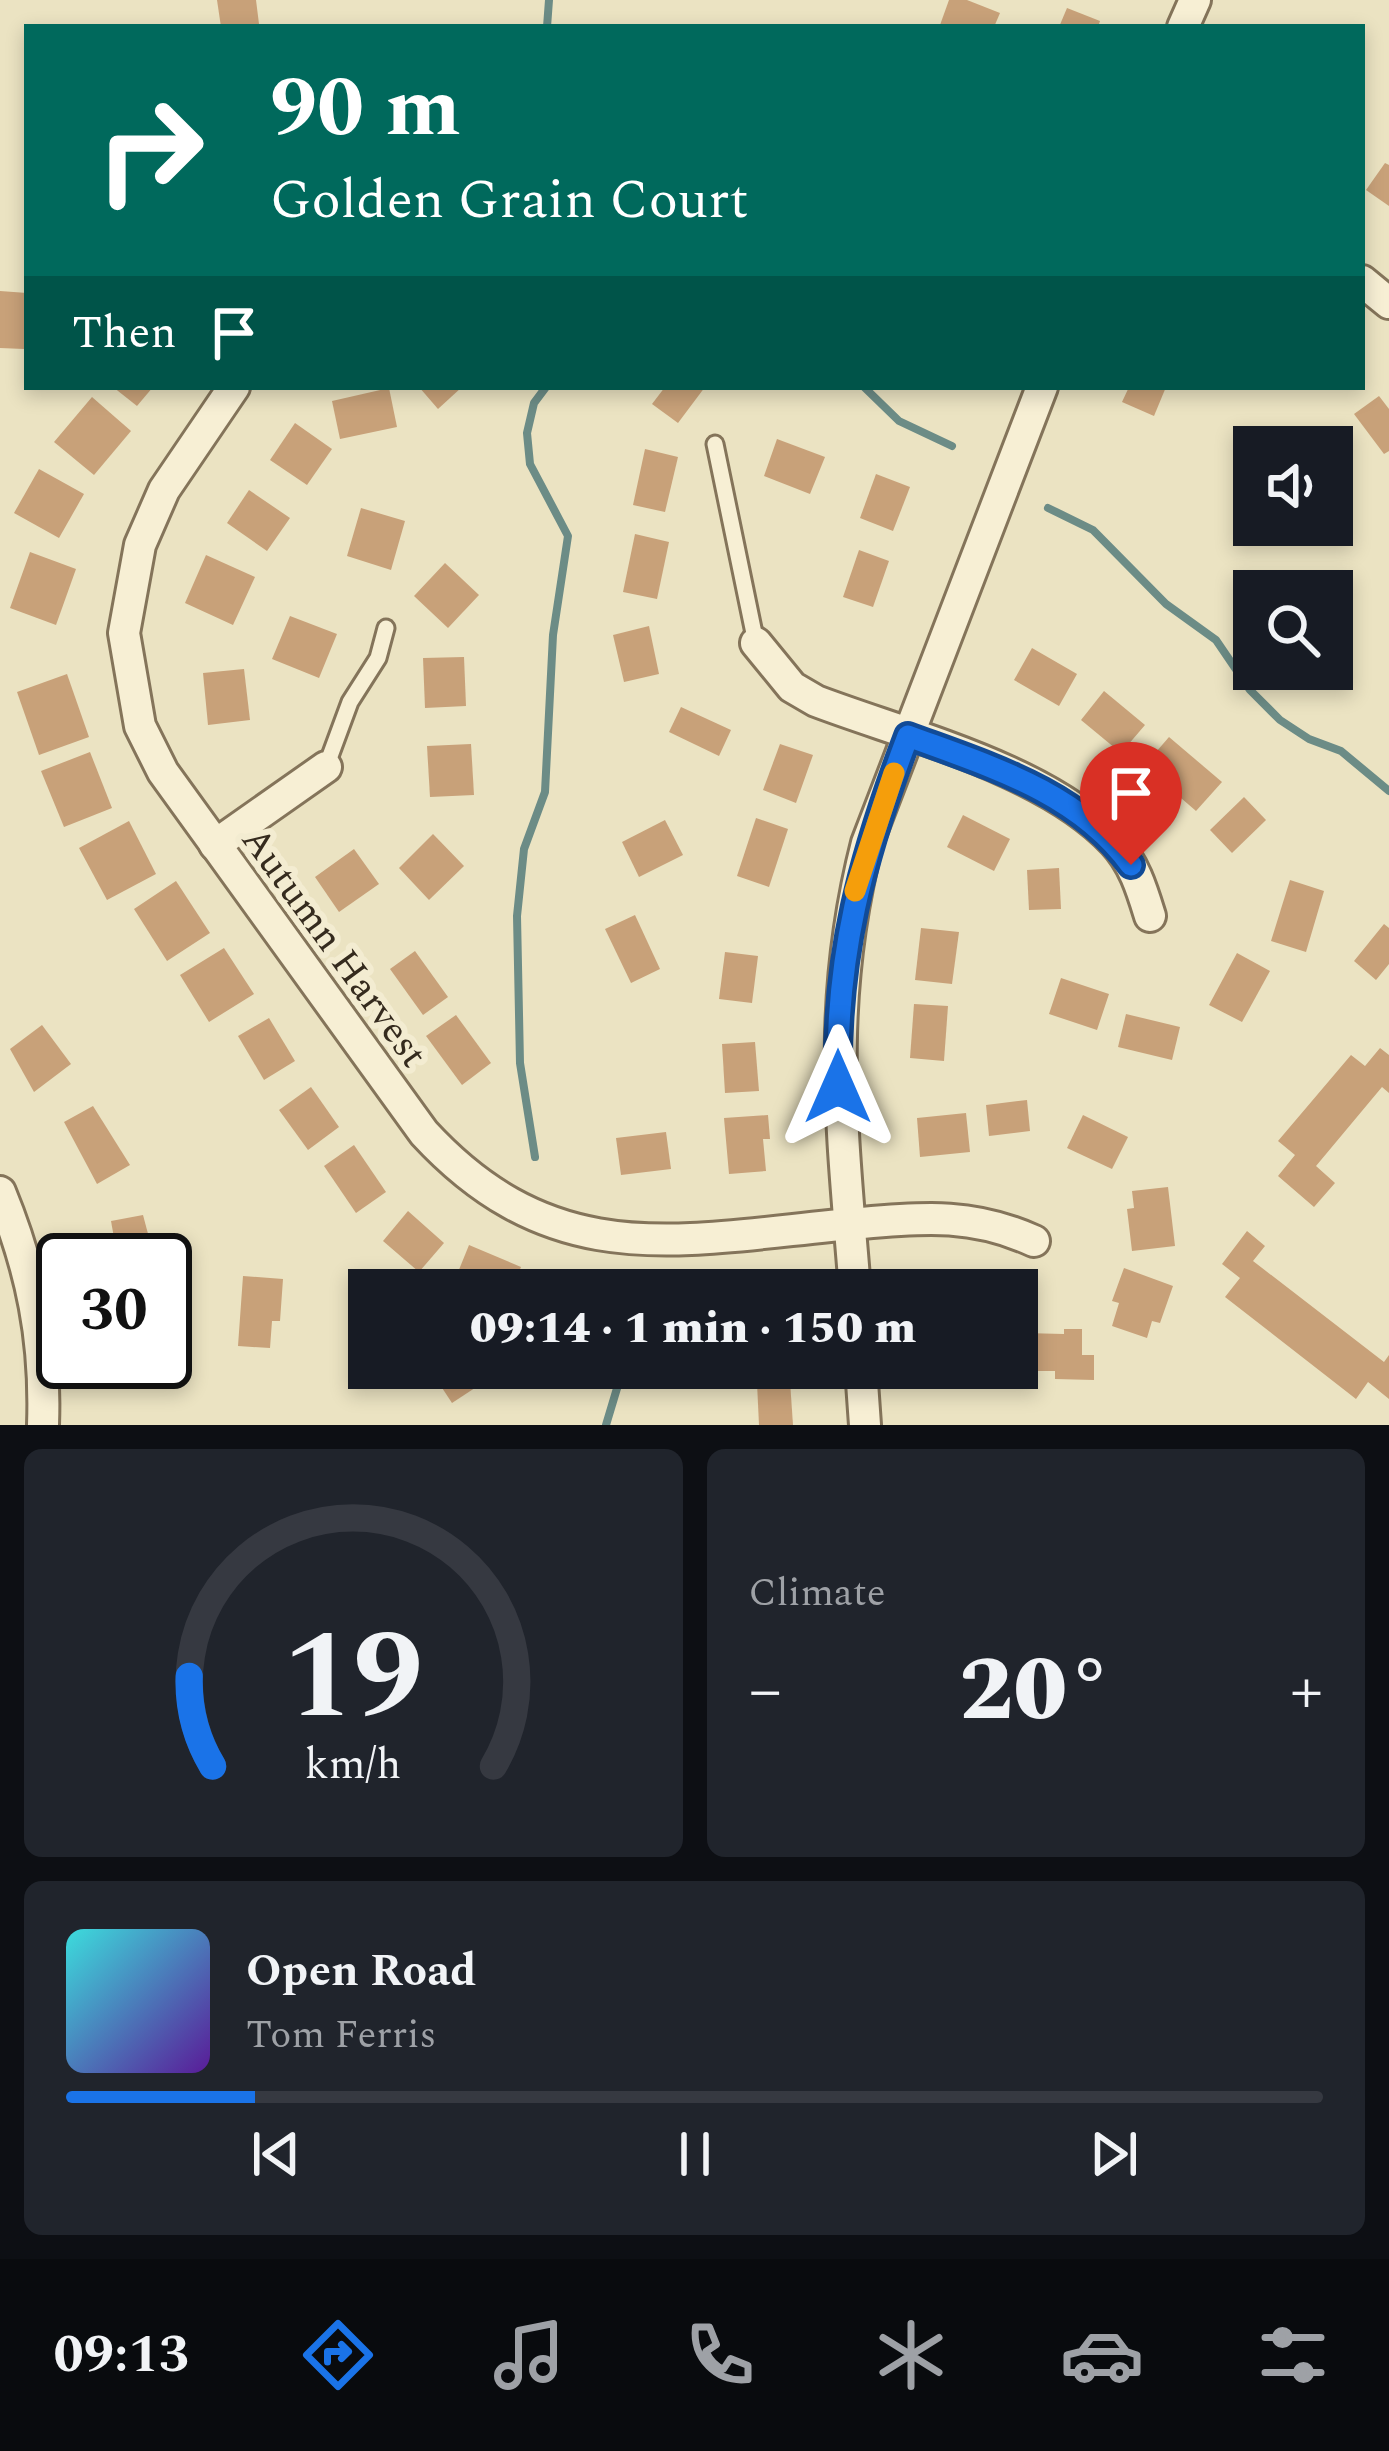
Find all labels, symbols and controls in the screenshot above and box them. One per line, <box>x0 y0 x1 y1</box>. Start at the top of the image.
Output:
text: 90 m <box>270 45 461 173</box>
icon: right <box>72 72 228 228</box>
text: Golden Grain Court <box>270 160 749 242</box>
text: Then <box>72 299 177 368</box>
icon: arrive <box>201 300 267 366</box>
map controls <box>1233 426 1353 690</box>
button: sound <box>1233 426 1353 546</box>
button: search <box>1233 570 1353 690</box>
pin <box>1080 742 1182 865</box>
icon: arrive <box>1098 760 1164 826</box>
street label: Autumn Harvest <box>226 814 442 1081</box>
position arrow <box>775 1024 901 1150</box>
speed limit sign: 30 <box>36 1233 192 1389</box>
text: 09:14 · 1 min · 150 m <box>470 1294 916 1363</box>
text: Climate <box>749 1564 886 1623</box>
text: 19 <box>283 1583 423 1773</box>
text: 20° <box>959 1623 1112 1760</box>
text: − <box>749 1641 782 1742</box>
text: + <box>1290 1641 1323 1742</box>
text: km/h <box>305 1733 402 1798</box>
text: Open Road <box>246 1937 477 2006</box>
text: Tom Ferris <box>246 2006 436 2065</box>
icon: previous <box>243 2121 309 2187</box>
icon: pause <box>662 2121 728 2187</box>
icon: next <box>1081 2121 1147 2187</box>
icon: directions <box>296 2313 380 2397</box>
icon: music <box>487 2313 571 2397</box>
icon: phone <box>678 2313 762 2397</box>
icon: climate <box>869 2313 953 2397</box>
icon: car <box>1060 2313 1144 2397</box>
icon: filters <box>1251 2313 1335 2397</box>
text: 09:13 <box>54 2314 189 2396</box>

